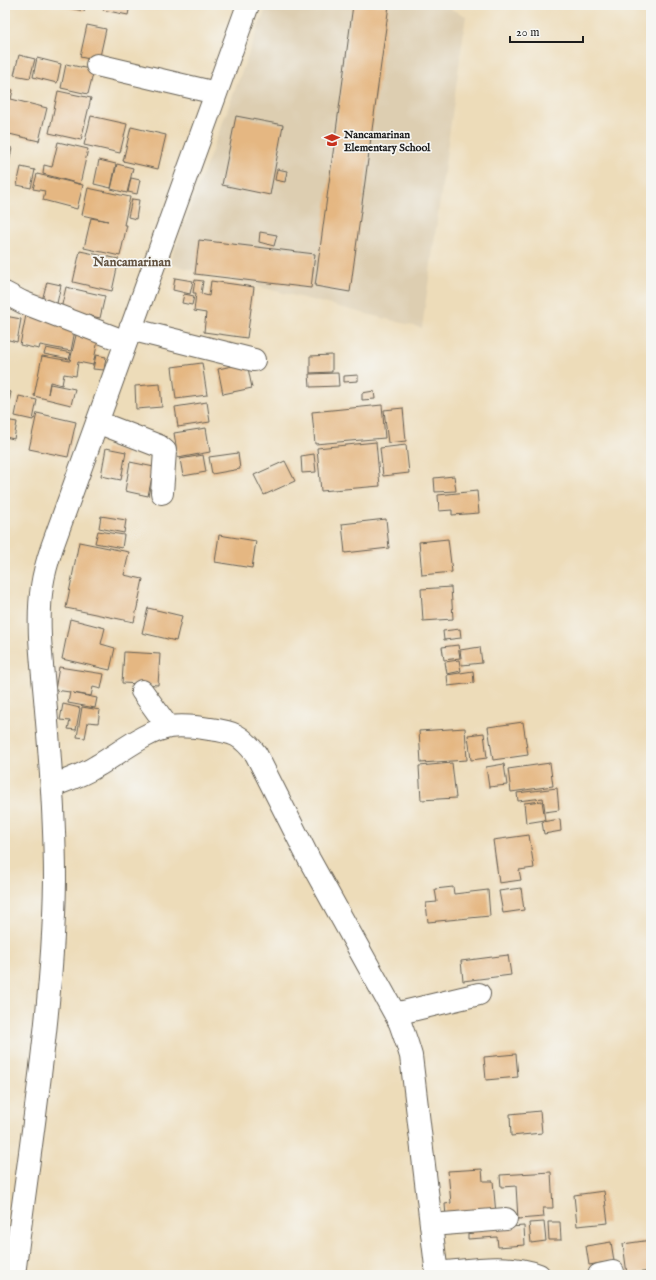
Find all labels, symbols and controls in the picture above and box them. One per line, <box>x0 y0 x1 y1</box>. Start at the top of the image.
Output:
scale bar <box>510 18 583 44</box>
text: 20 m <box>516 25 539 40</box>
place label: Nancamarinan Elementary School <box>343 128 431 155</box>
school or university icon: Nancamarinan Elementary School <box>323 131 341 149</box>
district label: Nancamarinan <box>92 254 171 271</box>

